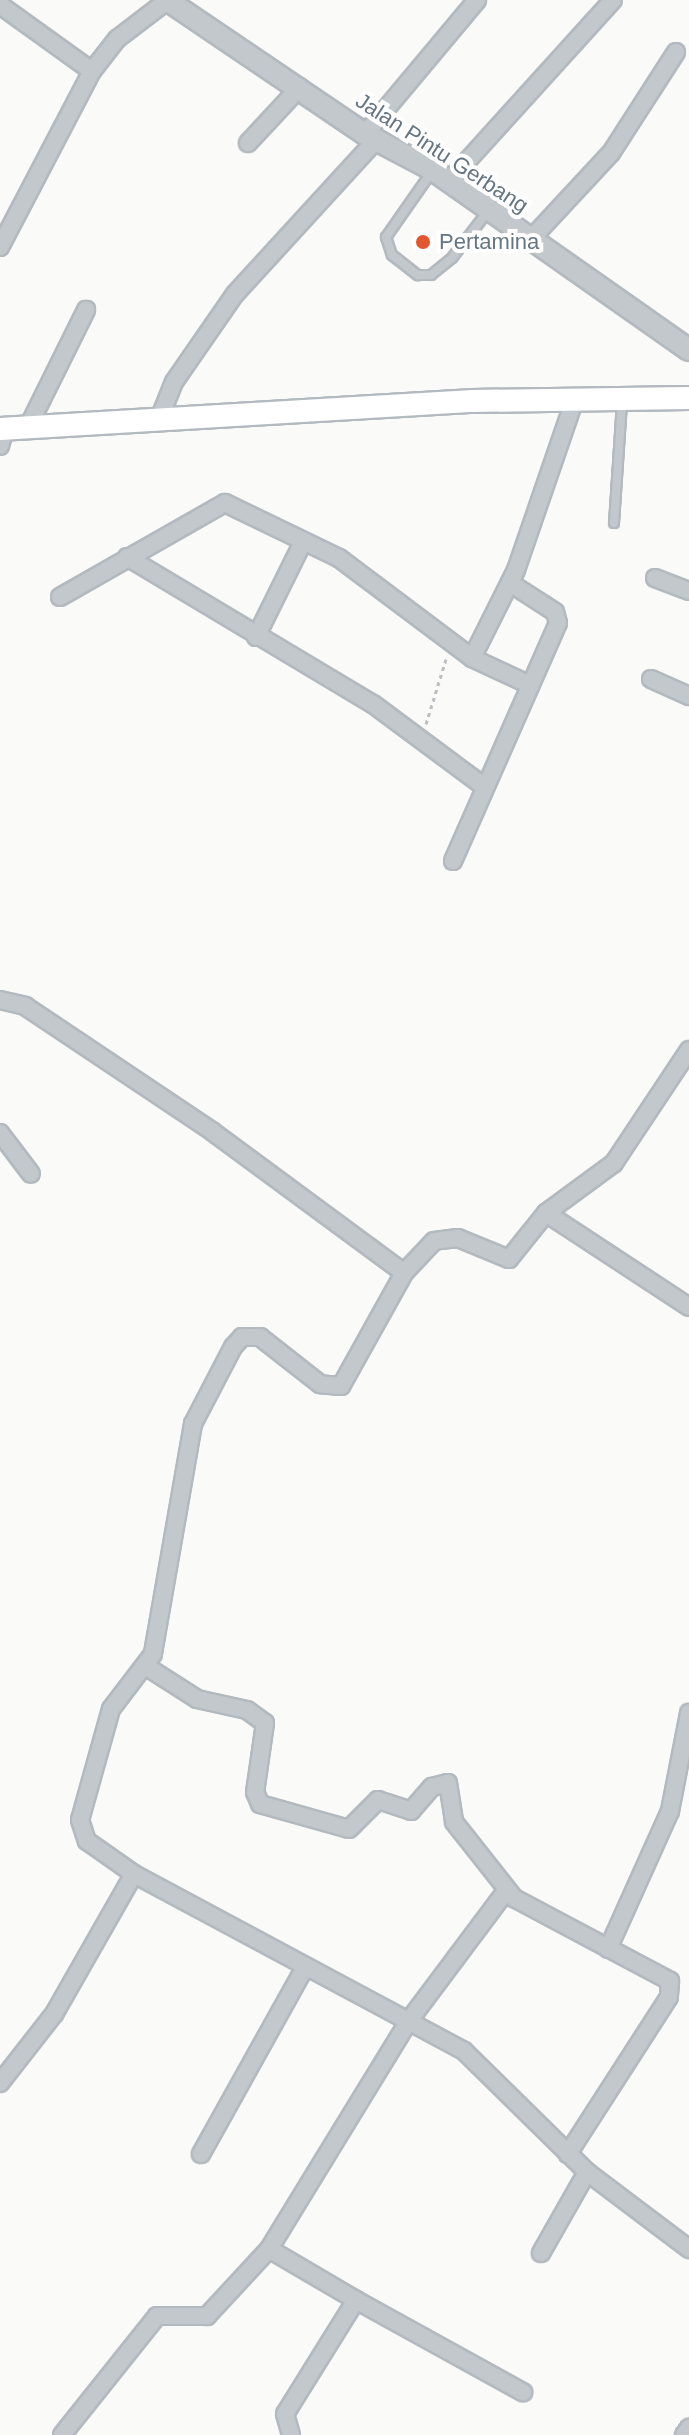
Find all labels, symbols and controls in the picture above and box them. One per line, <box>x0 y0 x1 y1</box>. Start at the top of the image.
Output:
street label: Jalan Pintu Gerbang <box>351 87 533 219</box>
place label: Pertamina <box>439 229 539 255</box>
marker: Pertamina <box>414 233 432 251</box>

